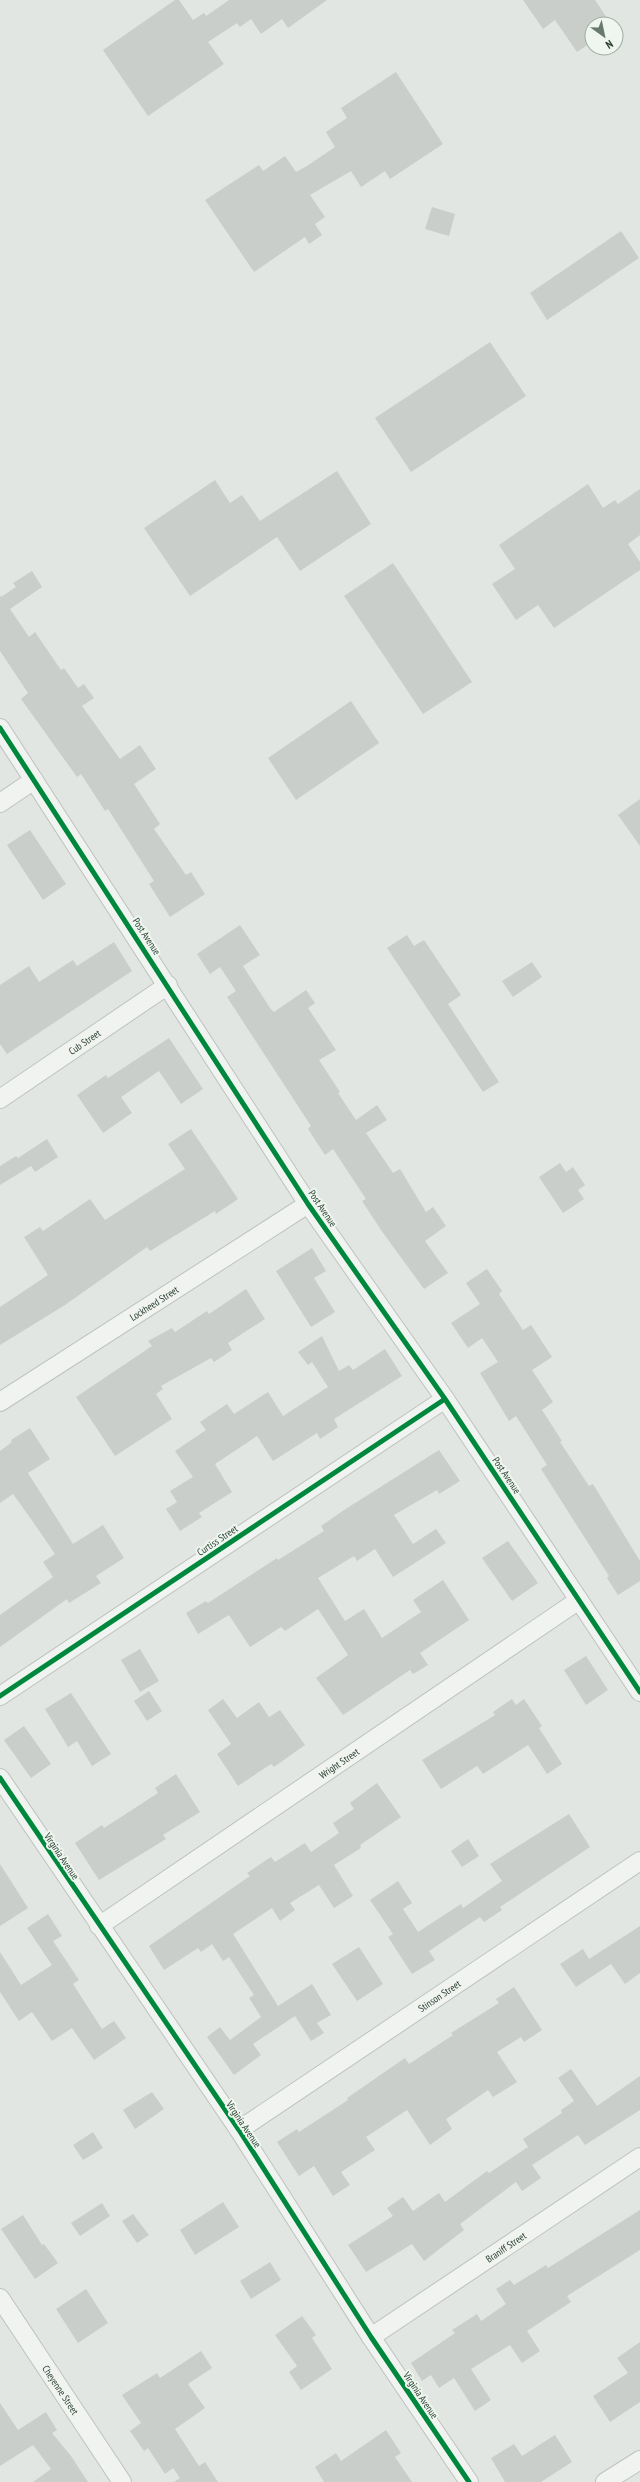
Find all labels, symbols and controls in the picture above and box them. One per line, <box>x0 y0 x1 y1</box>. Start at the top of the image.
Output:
north arrow <box>584 16 624 56</box>
text: N <box>603 37 616 52</box>
street label: Post Avenue <box>130 915 163 957</box>
street label: Cub Street <box>66 1027 103 1058</box>
street label: Post Avenue <box>306 1187 340 1229</box>
street label: Lockheed Street <box>127 1283 181 1324</box>
street label: Post Avenue <box>490 1454 524 1496</box>
street label: Curtiss Street <box>194 1522 240 1559</box>
street label: Wright Street <box>317 1745 362 1782</box>
street label: Virginia Avenue <box>41 1830 82 1882</box>
street label: Stinson Street <box>416 1977 463 2015</box>
street label: Virginia Avenue <box>223 2098 264 2150</box>
street label: Braniff Street <box>483 2229 529 2266</box>
street label: Cheyenne Street <box>39 2363 82 2417</box>
street label: Virginia Avenue <box>400 2369 441 2421</box>

